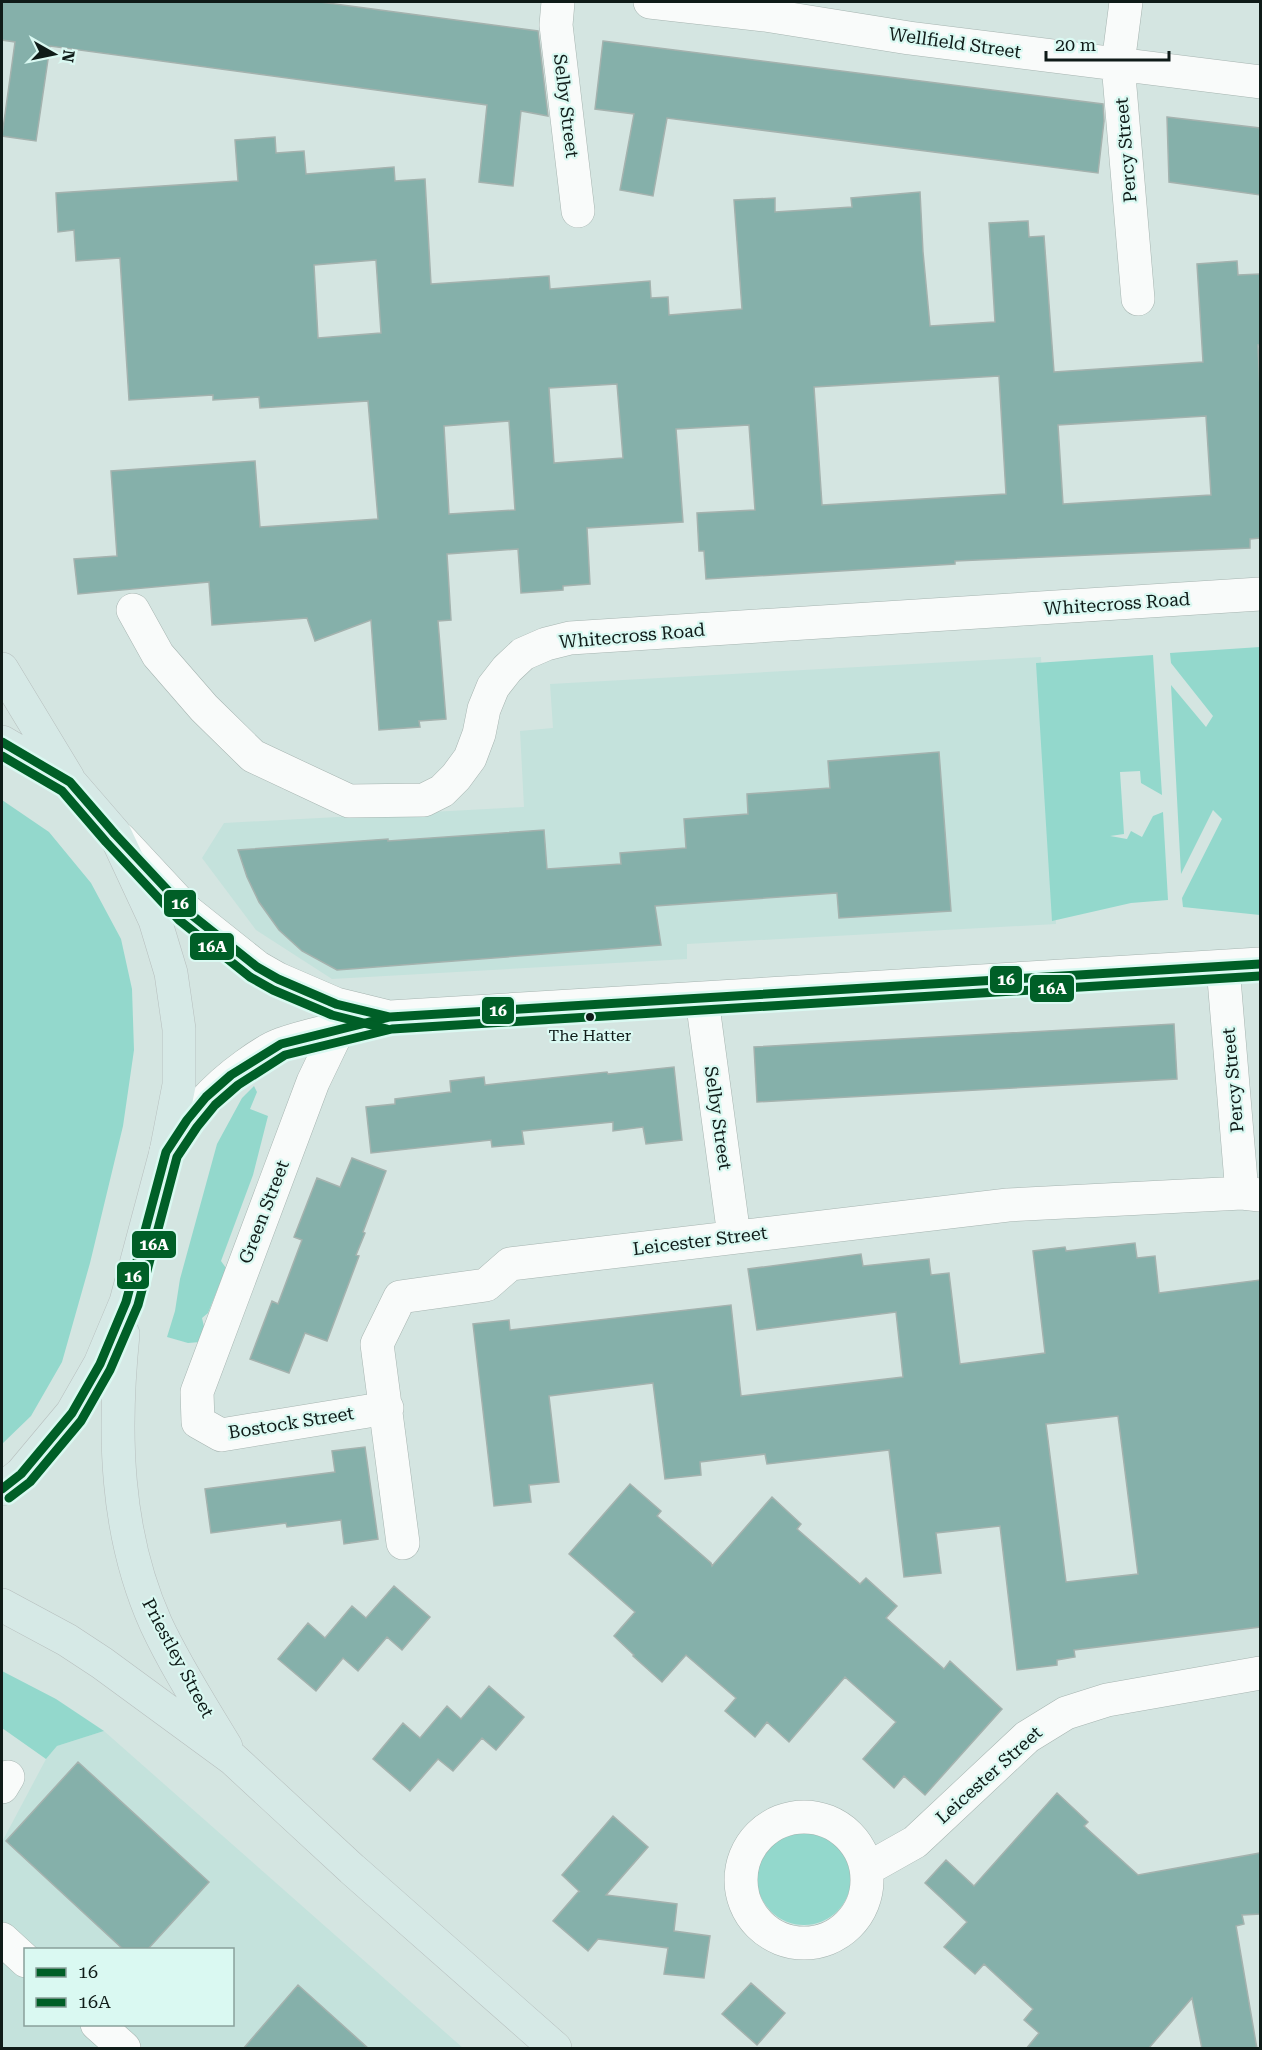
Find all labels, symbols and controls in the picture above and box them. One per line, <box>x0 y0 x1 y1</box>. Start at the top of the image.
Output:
street label: Wellfield Street <box>888 23 1023 62</box>
north arrow <box>24 24 84 84</box>
scale bar <box>1046 24 1169 62</box>
text: 20 m <box>1055 34 1096 55</box>
text: N <box>58 49 79 64</box>
street label: Selby Street <box>550 53 583 160</box>
street label: Percy Street <box>1110 96 1141 203</box>
street label: Whitecross Road <box>1043 588 1191 619</box>
street label: Whitecross Road <box>558 619 706 652</box>
line badge: 16 <box>163 889 197 918</box>
text: 16 <box>171 894 189 913</box>
line badge: 16A <box>189 932 235 961</box>
text: 16A <box>197 937 227 956</box>
line badge: 16 <box>989 965 1023 994</box>
text: 16 <box>997 970 1015 989</box>
line badge: 16A <box>1029 974 1075 1003</box>
text: 16A <box>1037 979 1067 998</box>
line badge: 16 <box>481 996 515 1025</box>
text: 16 <box>489 1001 507 1020</box>
marker: The Hatter <box>584 1011 596 1023</box>
place label: The Hatter <box>549 1026 632 1045</box>
street label: Percy Street <box>1217 1026 1248 1133</box>
street label: Selby Street <box>701 1065 736 1172</box>
street label: Green Street <box>234 1157 293 1266</box>
street label: Leicester Street <box>631 1222 769 1259</box>
line badge: 16A <box>131 1230 177 1259</box>
text: 16A <box>139 1235 169 1254</box>
line badge: 16 <box>116 1261 150 1290</box>
text: 16 <box>124 1267 142 1286</box>
street label: Bostock Street <box>227 1402 356 1443</box>
street label: Priestley Street <box>138 1595 219 1721</box>
street label: Leicester Street <box>931 1721 1046 1828</box>
legend <box>24 1948 234 2026</box>
text: 16 <box>78 1961 98 1982</box>
text: 16A <box>78 1991 111 2012</box>

